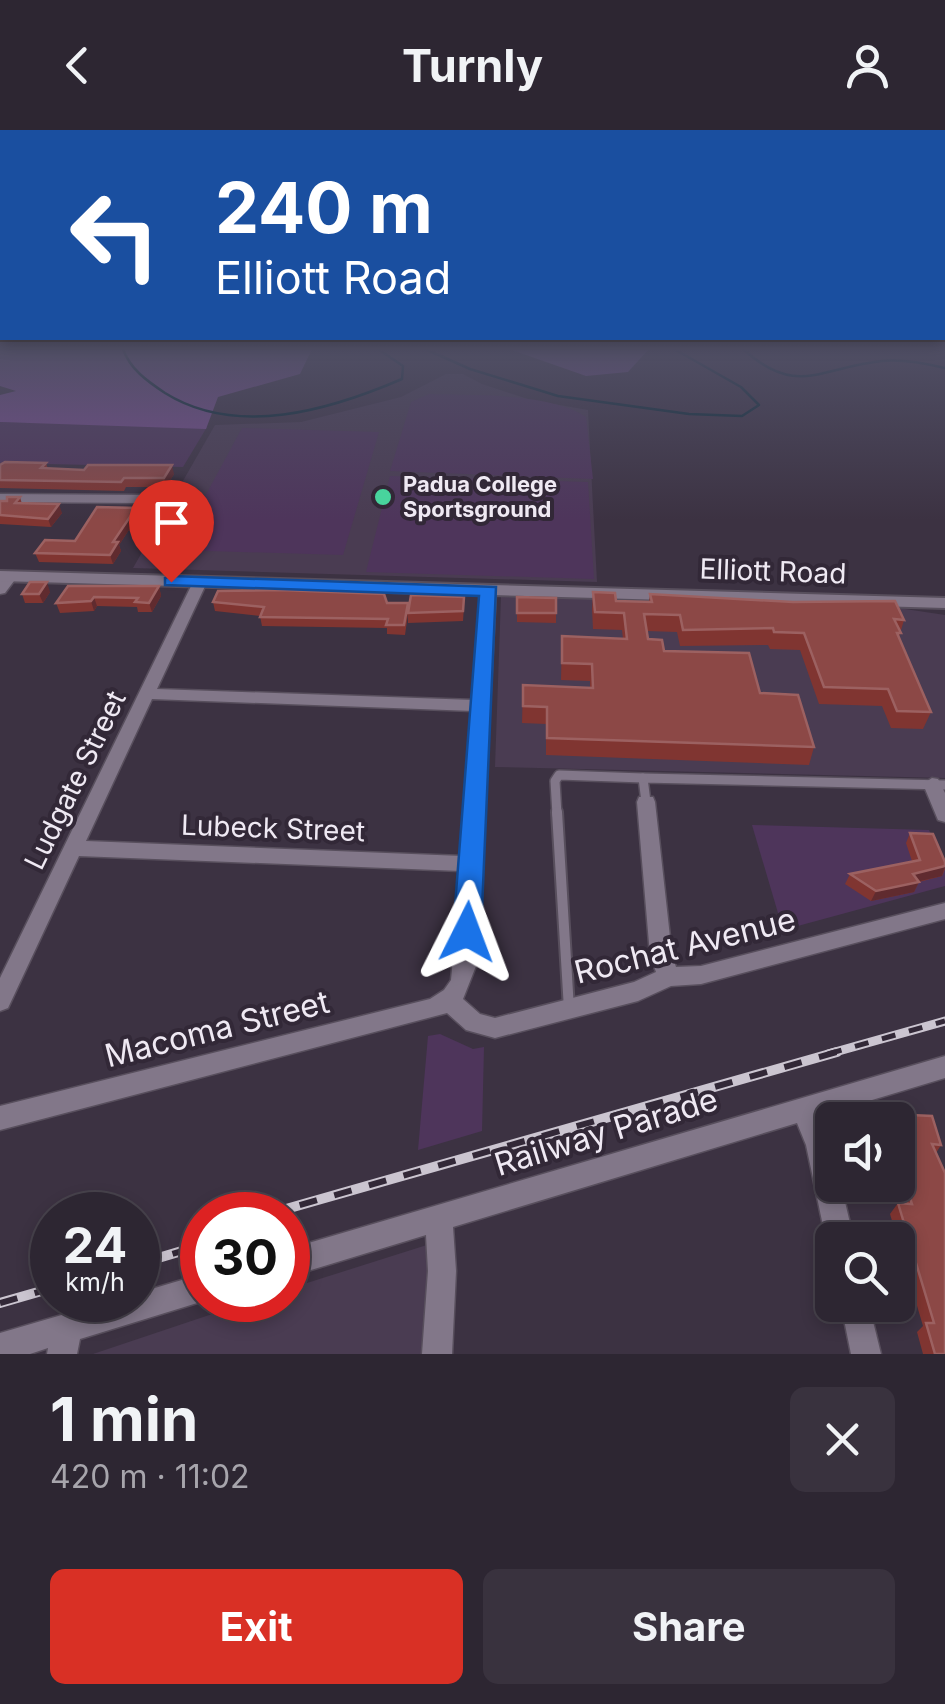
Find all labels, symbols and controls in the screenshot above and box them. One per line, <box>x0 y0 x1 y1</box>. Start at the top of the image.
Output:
icon: back <box>50 38 105 93</box>
text: Turnly <box>402 38 543 93</box>
icon: person <box>840 38 895 93</box>
text: 240 m <box>215 165 433 250</box>
icon: left <box>50 170 180 300</box>
text: Elliott Road <box>215 250 451 305</box>
place label: Padua College Sportsground <box>403 471 557 522</box>
pin <box>129 480 214 583</box>
marker: Padua College Sportsground <box>372 486 394 508</box>
icon: arrive <box>144 495 199 550</box>
street label: Elliott Road <box>699 551 847 591</box>
street label: Ludgate Street <box>17 685 133 875</box>
street label: Lubeck Street <box>180 808 366 848</box>
position arrow <box>415 880 519 984</box>
street label: Rochat Avenue <box>570 899 799 992</box>
street label: Macoma Street <box>101 982 333 1075</box>
street label: Railway Parade <box>490 1079 722 1184</box>
map controls <box>815 1102 915 1322</box>
button: sound <box>815 1102 915 1202</box>
speed limit sign: 30 <box>180 1192 310 1322</box>
text: 24 <box>63 1215 127 1275</box>
button: search <box>815 1222 915 1322</box>
text: km/h <box>65 1267 125 1297</box>
text: 1 min <box>50 1383 198 1455</box>
button: close <box>790 1387 895 1492</box>
text: 420 m · 11:02 <box>50 1457 250 1496</box>
button: Exit <box>50 1569 463 1684</box>
button: Share <box>483 1569 895 1684</box>

